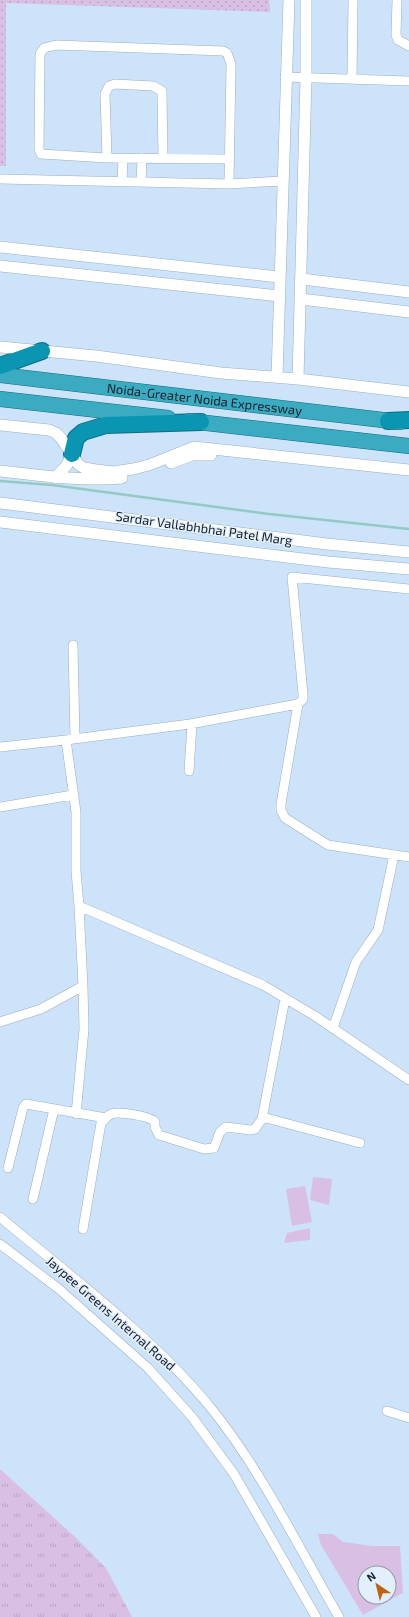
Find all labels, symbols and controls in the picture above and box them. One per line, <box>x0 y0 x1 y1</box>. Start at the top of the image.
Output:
street label: Noida-Greater Noida Expressway <box>106 380 303 418</box>
street label: Sardar Vallabhbhai Patel Marg <box>115 508 293 548</box>
street label: Jaypee Greens Internal Road <box>43 1252 179 1374</box>
north arrow <box>357 1565 397 1605</box>
text: N <box>364 1569 378 1584</box>

